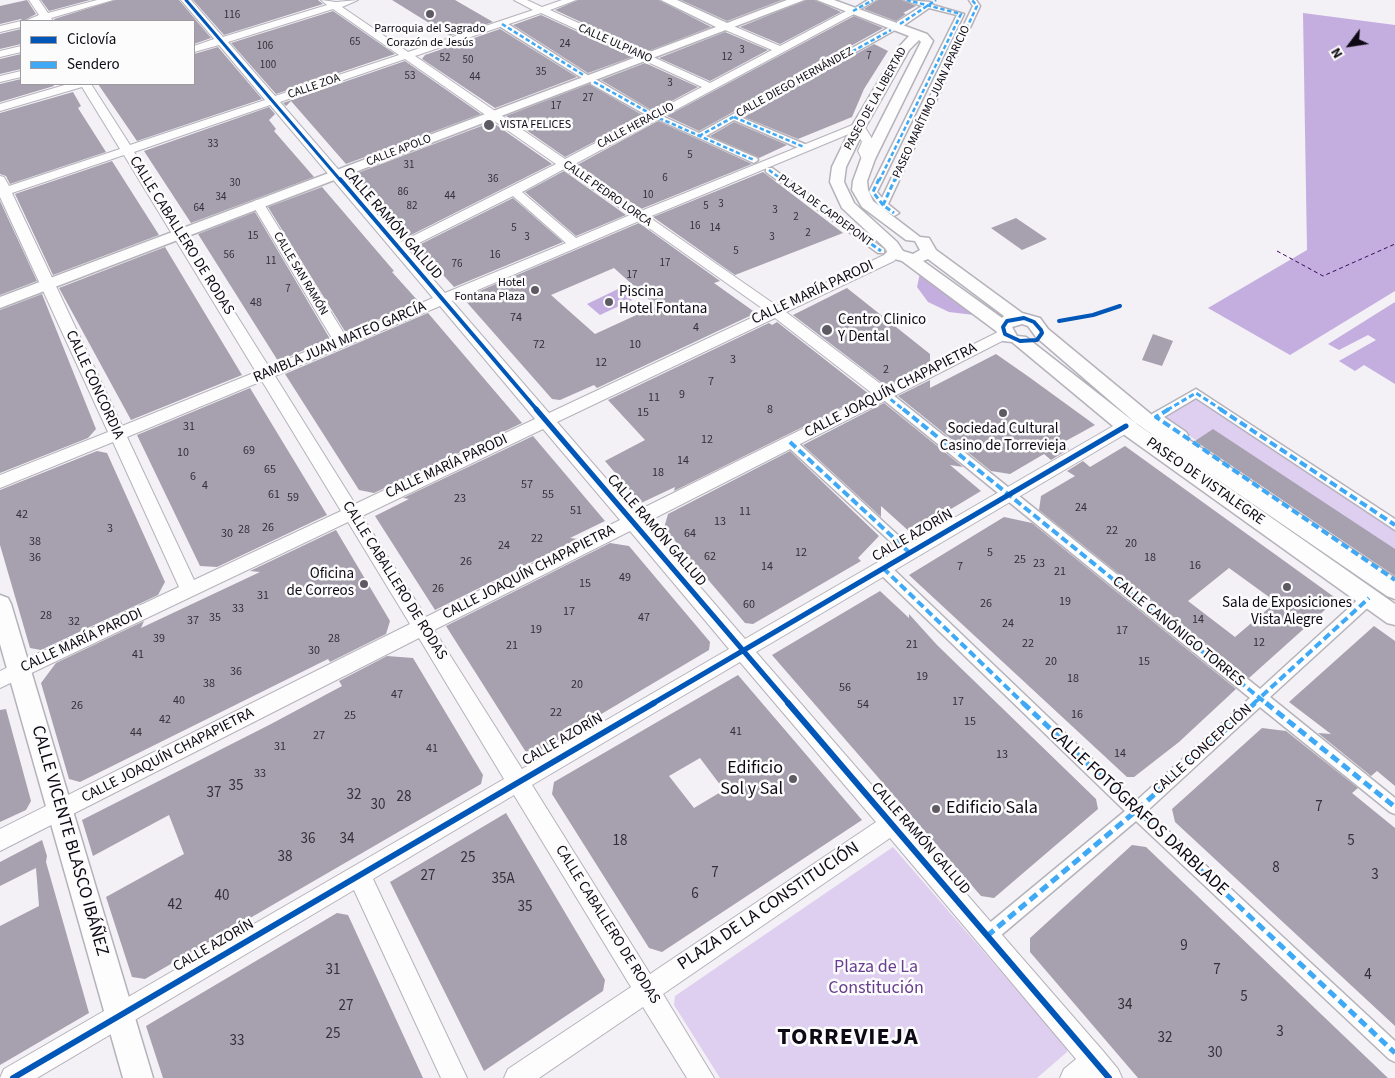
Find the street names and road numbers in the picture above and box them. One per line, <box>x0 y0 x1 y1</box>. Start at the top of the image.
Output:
street label: CALLE ULPIANO <box>576 21 654 67</box>
street label: PASEO MARÍTIMO JUAN APARICIO <box>890 23 974 181</box>
street label: CALLE DIEGO HERNÁNDEZ <box>734 45 856 121</box>
street label: PASEO DE LA LIBERTAD <box>842 45 910 153</box>
street label: CALLE ZOA <box>286 71 342 103</box>
street label: CALLE HERACLIO <box>595 100 677 152</box>
street label: CALLE APOLO <box>364 132 434 170</box>
street label: CALLE CABALLERO DE RODAS <box>125 153 237 319</box>
street label: CALLE PEDRO LORCA <box>560 158 654 230</box>
street label: CALLE RAMÓN GALLUD <box>338 164 446 284</box>
street label: PLAZA DE CAPDEPONT <box>775 172 875 250</box>
street label: CALLE SAN RAMÓN <box>269 230 331 318</box>
street label: CALLE MARÍA PARODI <box>749 257 877 329</box>
street label: RAMBLA JUAN MATEO GARCÍA <box>251 298 429 388</box>
street label: CALLE CONCORDIA <box>61 328 127 442</box>
street label: CALLE JOAQUÍN CHAPAPIETRA <box>802 340 980 442</box>
street label: CALLE MARÍA PARODI <box>383 431 511 503</box>
street label: PASEO DE VISTALEGRE <box>1142 434 1268 530</box>
street label: CALLE RAMÓN GALLUD <box>602 471 710 591</box>
street label: CALLE CABALLERO DE RODAS <box>338 498 450 664</box>
street label: CALLE AZORÍN <box>869 506 957 566</box>
street label: CALLE JOAQUÍN CHAPAPIETRA <box>440 522 618 624</box>
street label: CALLE CANÓNIGO TORRES <box>1108 573 1248 691</box>
street label: CALLE MARÍA PARODI <box>18 605 146 677</box>
street label: CALLE CONCEPCIÓN <box>1150 701 1256 799</box>
street label: CALLE JOAQUÍN CHAPAPIETRA <box>79 705 257 807</box>
street label: CALLE AZORÍN <box>519 710 607 770</box>
street label: CALLE VICENTE BLASCO IBÁÑEZ <box>26 723 112 959</box>
street label: CALLE FOTÓGRAFOS DARBLADE <box>1044 723 1232 901</box>
street label: CALLE RAMÓN GALLUD <box>866 779 974 899</box>
street label: PLAZA DE LA CONSTITUCIÓN <box>674 838 864 976</box>
street label: CALLE CABALLERO DE RODAS <box>551 842 663 1008</box>
street label: CALLE AZORÍN <box>170 916 258 976</box>

